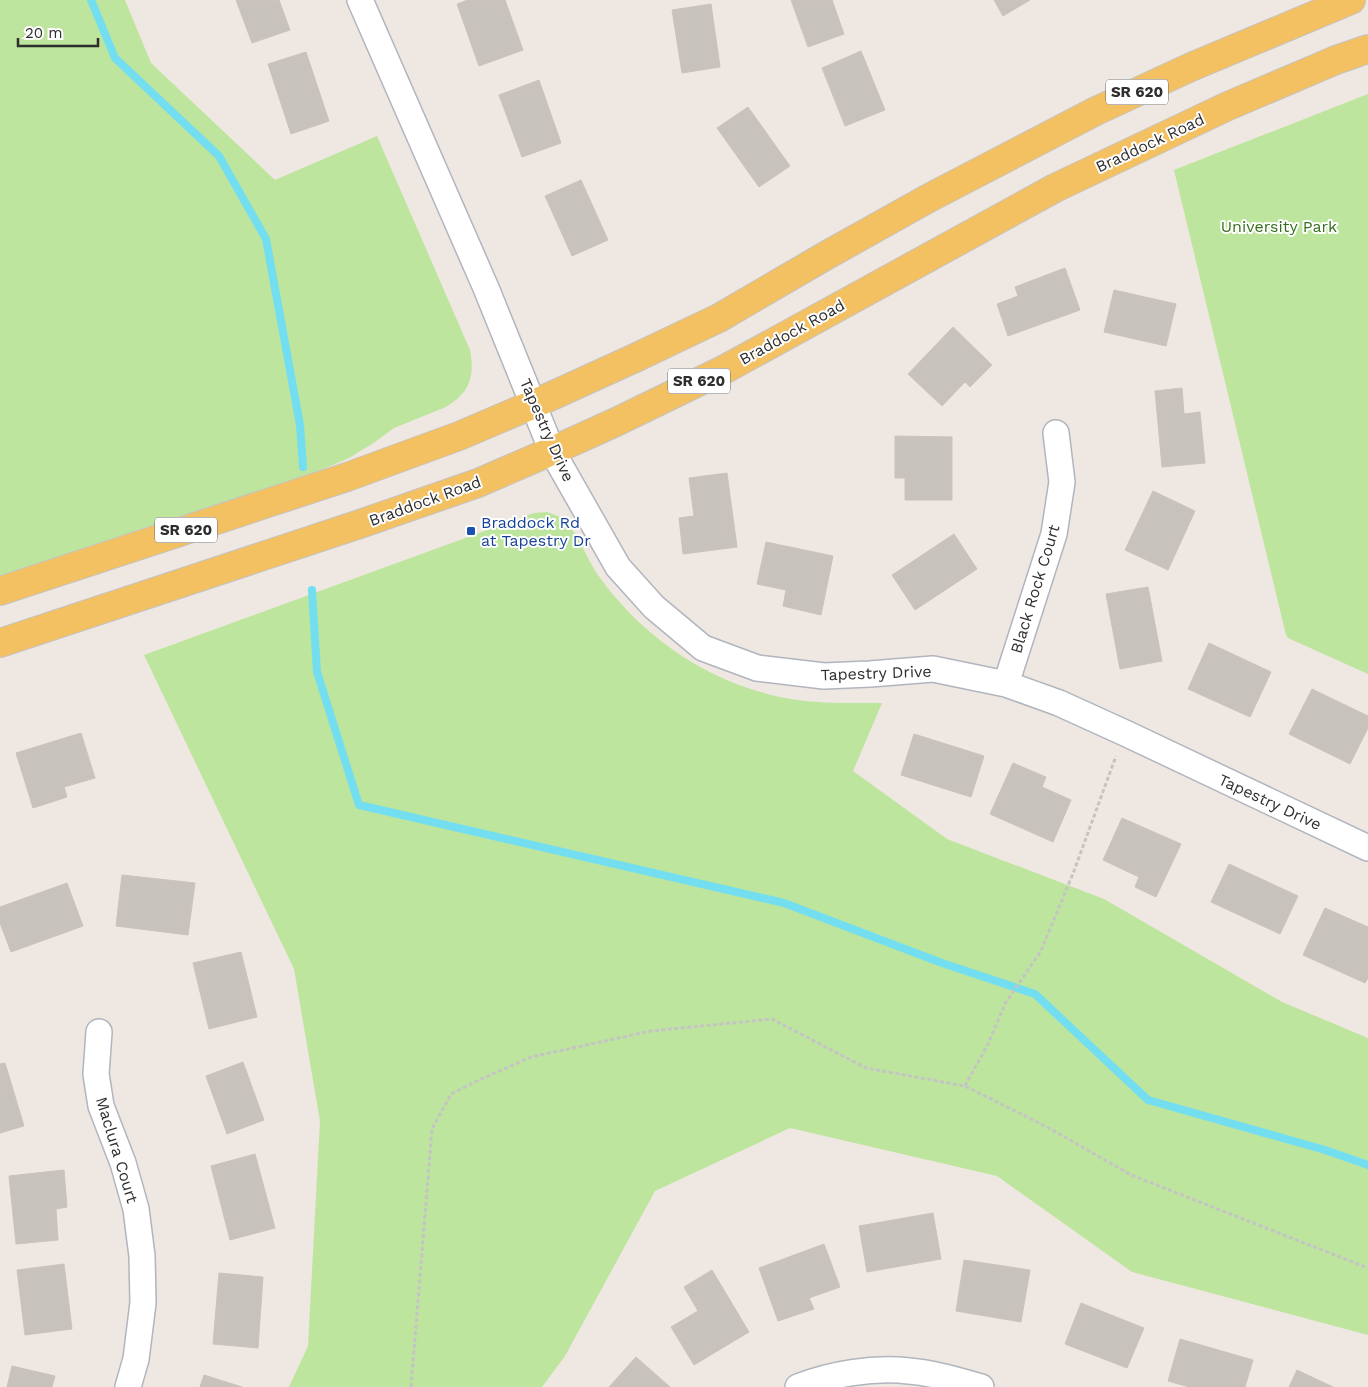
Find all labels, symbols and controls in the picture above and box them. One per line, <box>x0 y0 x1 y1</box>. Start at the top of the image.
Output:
scale bar <box>18 15 98 47</box>
text: 20 m <box>25 24 63 42</box>
road number: SR 620 <box>1106 80 1168 104</box>
street label: Braddock Road <box>1093 110 1207 176</box>
park label: University Park <box>1221 217 1337 236</box>
street label: Braddock Road <box>736 295 848 369</box>
road number: SR 620 <box>668 368 730 394</box>
street label: Tapestry Drive <box>516 375 578 485</box>
street label: Braddock Road <box>366 472 484 530</box>
place label: Braddock Rd at Tapestry Dr <box>481 513 591 550</box>
road number: SR 620 <box>155 518 217 542</box>
street label: Black Rock Court <box>1006 522 1064 656</box>
marker: Braddock Rd at Tapestry Dr <box>465 525 477 537</box>
street label: Tapestry Drive <box>820 662 932 684</box>
street label: Tapestry Drive <box>1216 770 1324 834</box>
street label: Maclura Court <box>92 1095 142 1206</box>

